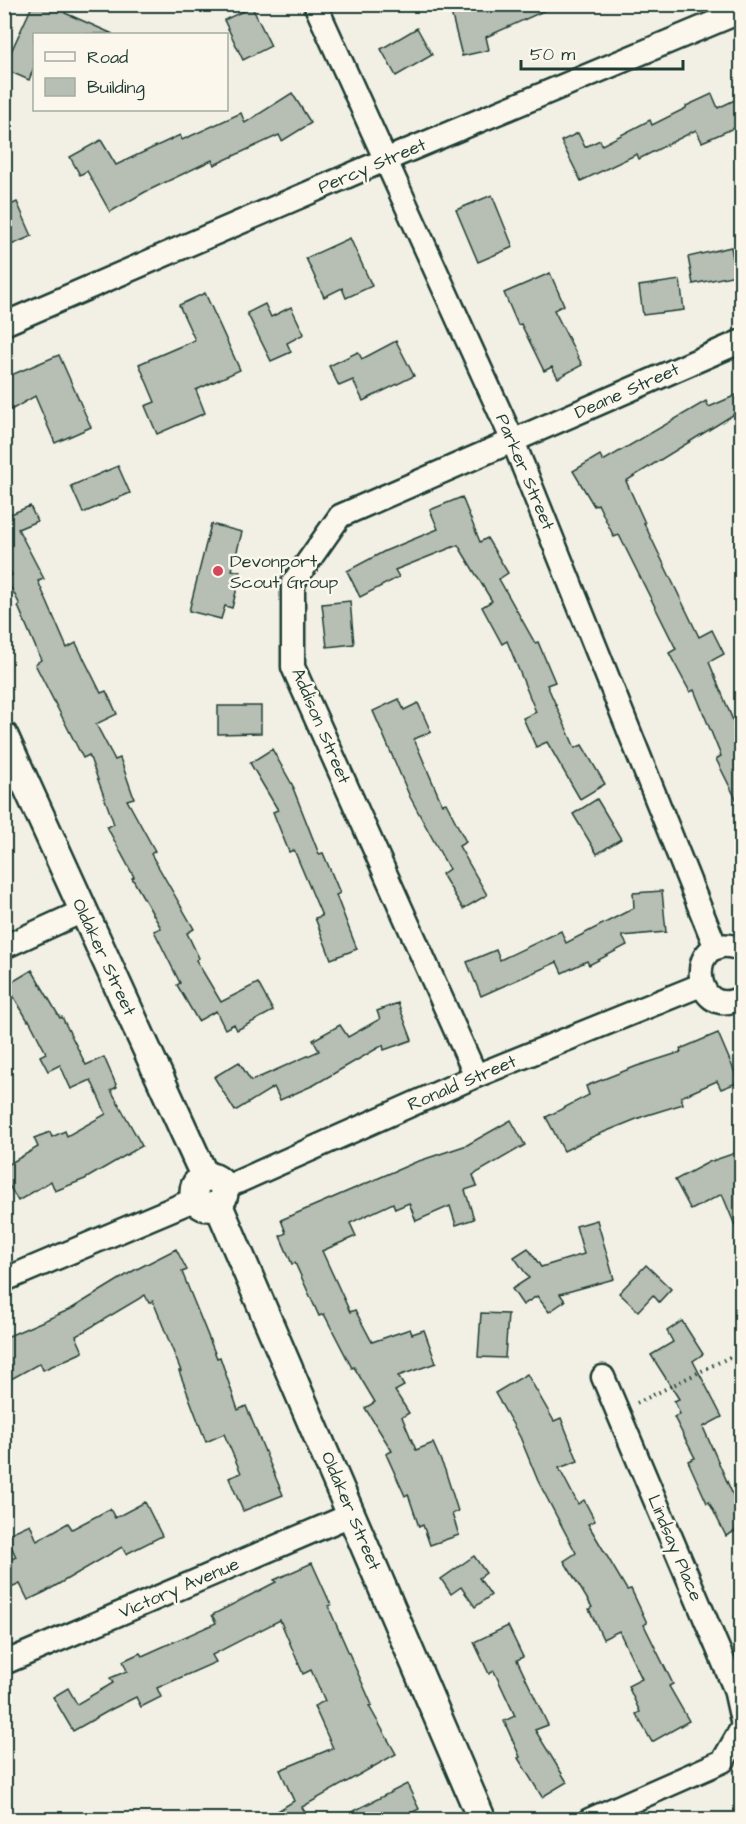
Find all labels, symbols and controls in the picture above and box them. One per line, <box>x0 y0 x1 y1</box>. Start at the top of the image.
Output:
legend <box>33 33 228 111</box>
scale bar <box>521 33 683 71</box>
text: 50 m <box>530 42 575 67</box>
text: Road <box>87 45 128 70</box>
text: Building <box>87 75 145 101</box>
street label: Percy Street <box>314 132 431 201</box>
street label: Deane Street <box>571 357 684 425</box>
street label: Parker Street <box>489 410 561 535</box>
place label: Devonport Scout Group <box>230 549 338 595</box>
marker: Devonport Scout Group <box>211 564 225 578</box>
street label: Addison Street <box>285 664 357 788</box>
street label: Oldaker Street <box>66 894 142 1020</box>
street label: Ronald Street <box>404 1049 521 1117</box>
street label: Oldaker Street <box>315 1448 388 1575</box>
street label: Lindsay Place <box>640 1491 709 1606</box>
street label: Victory Avenue <box>115 1551 244 1625</box>

